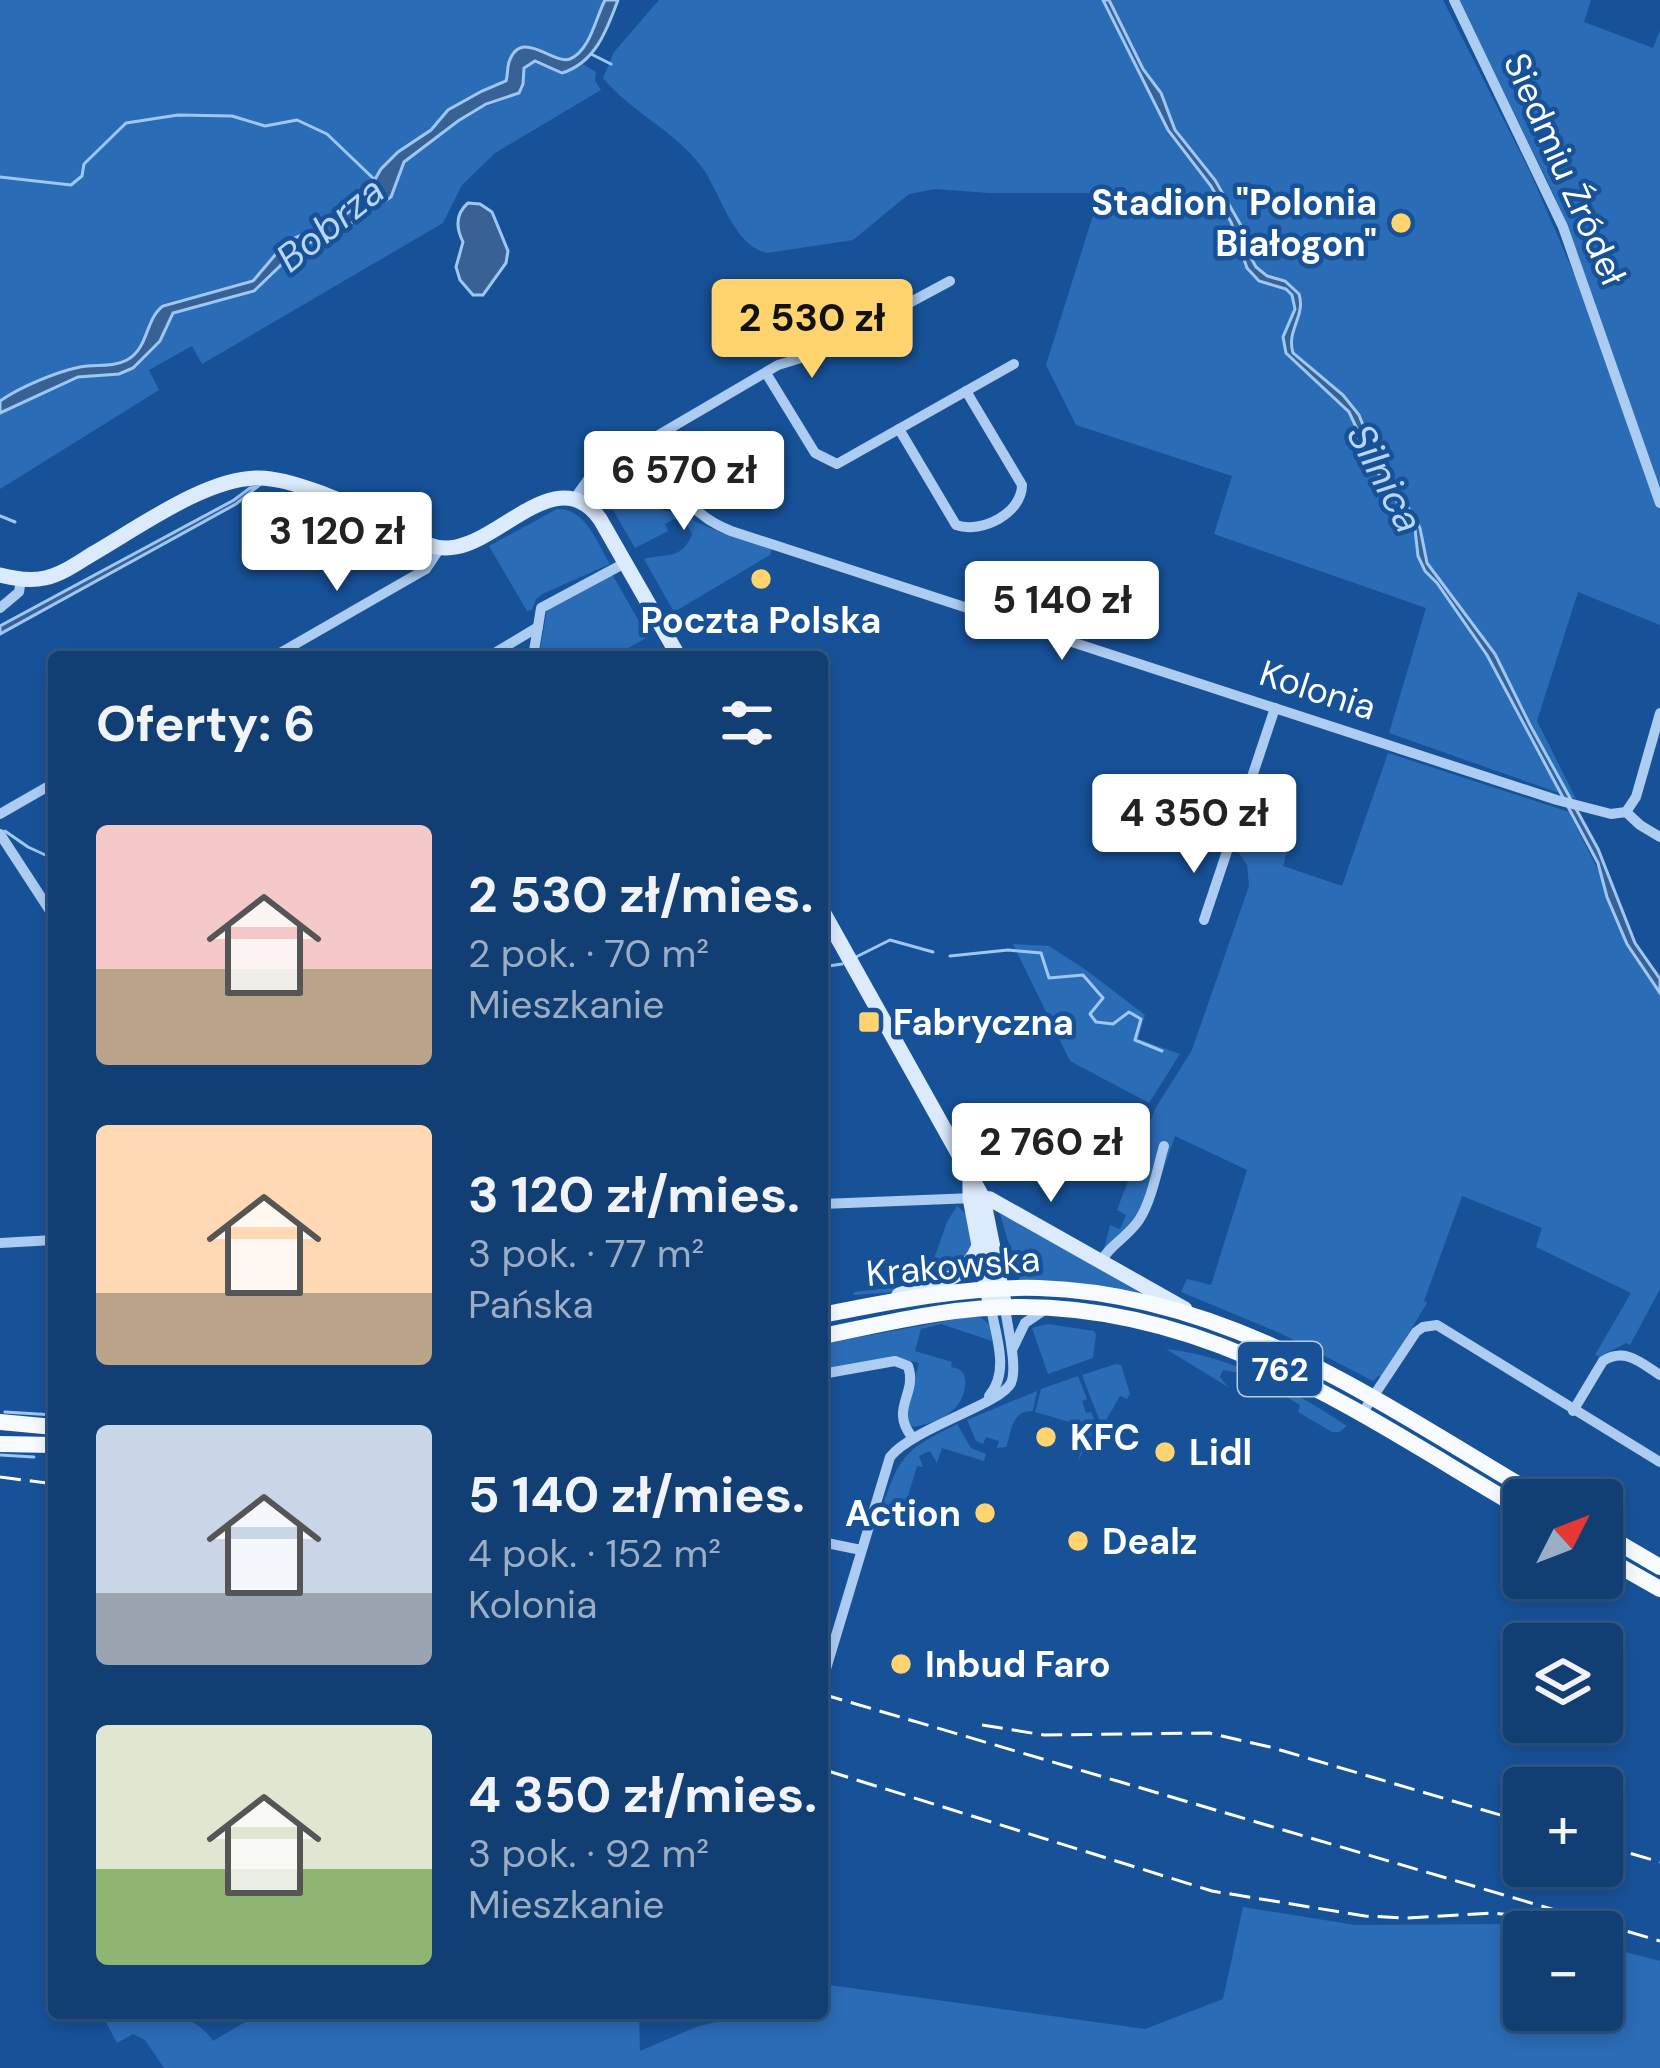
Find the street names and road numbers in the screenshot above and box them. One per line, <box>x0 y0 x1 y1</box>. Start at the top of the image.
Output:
street label: Siedmiu Źródeł <box>1493 46 1637 292</box>
street label: Kolonia <box>1254 649 1382 731</box>
street label: Krakowska <box>864 1235 1042 1297</box>
road number: 762 <box>1238 1342 1322 1396</box>

